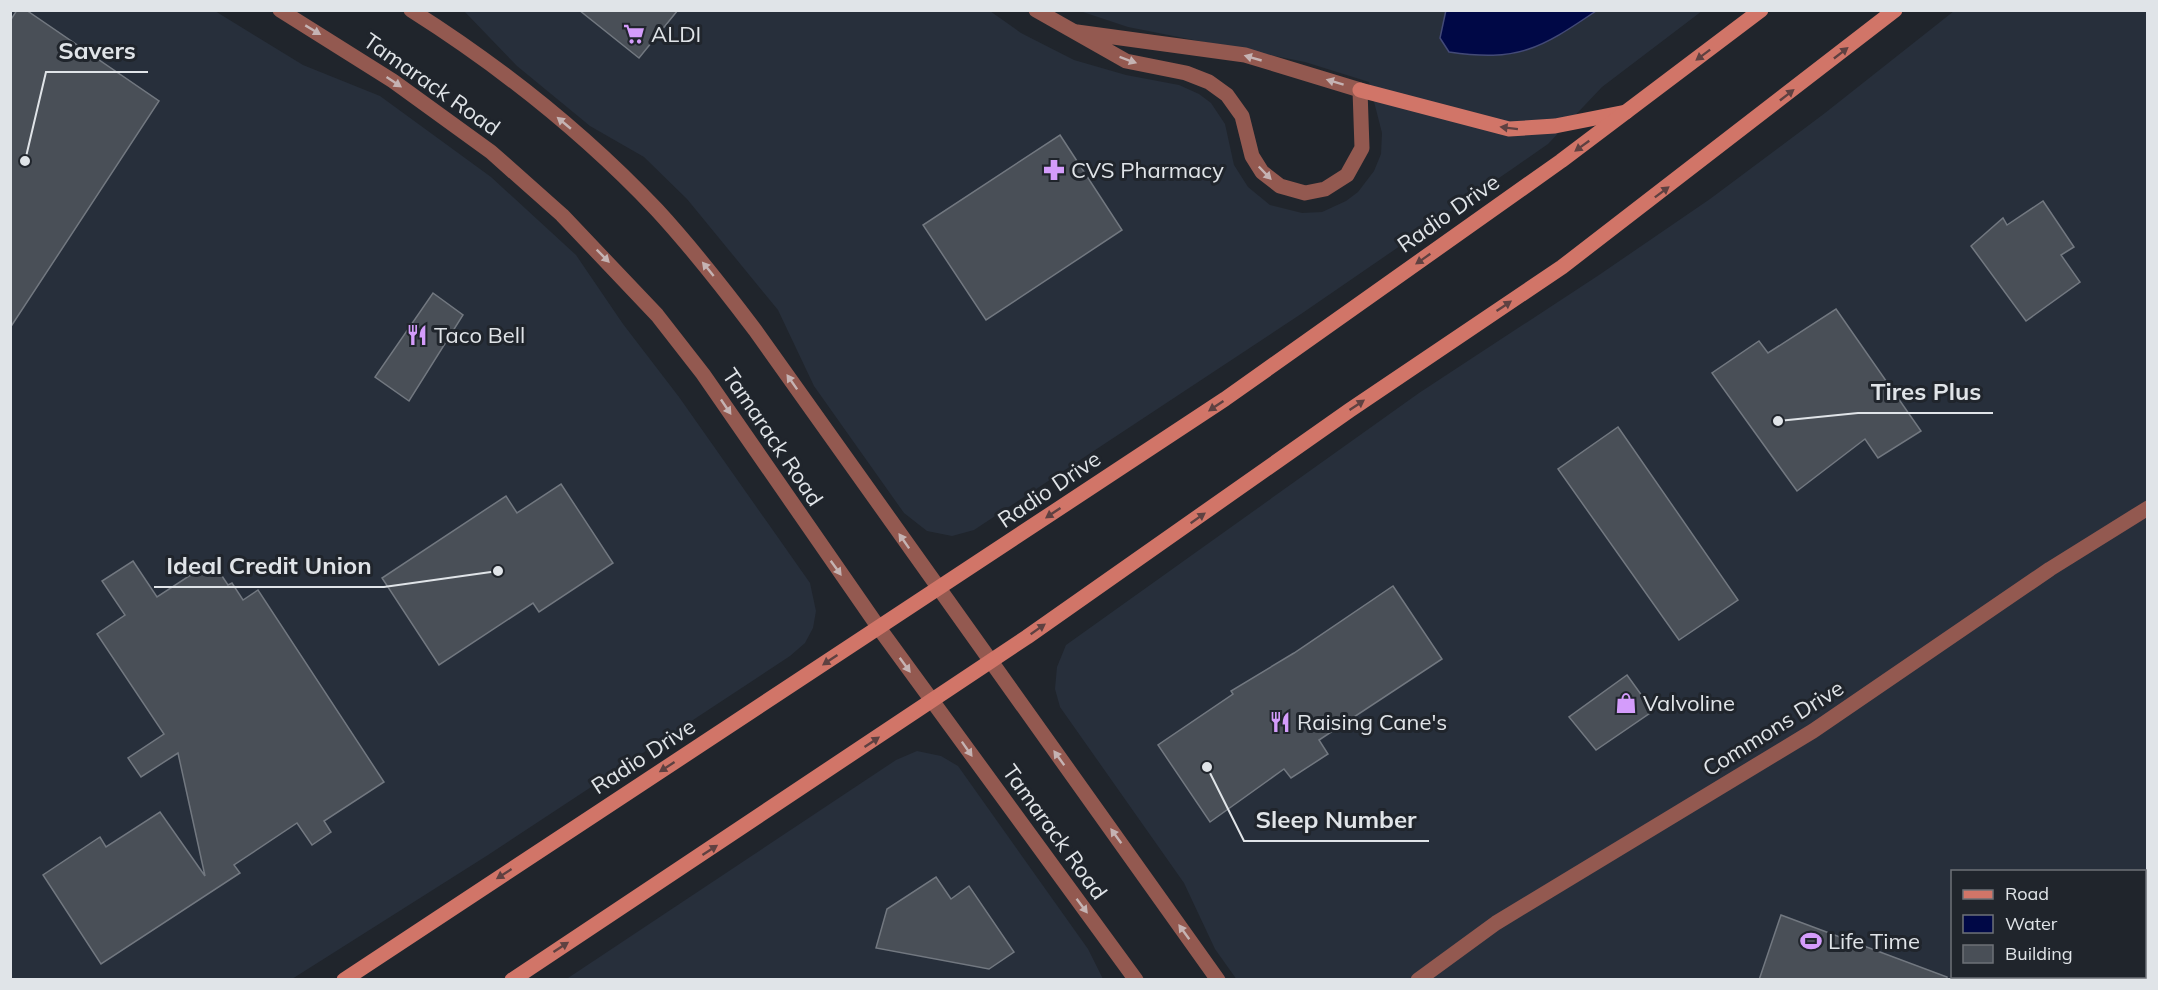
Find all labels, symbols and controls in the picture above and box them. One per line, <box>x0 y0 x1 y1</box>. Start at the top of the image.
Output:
place label: ALDI <box>651 20 701 48</box>
supermarket icon: ALDI <box>622 22 646 46</box>
one-way arrow <box>305 25 321 36</box>
street label: Tamarack Road <box>358 27 506 141</box>
callout: Savers <box>46 30 148 72</box>
text: Savers <box>58 35 136 65</box>
one-way arrow <box>1833 47 1849 60</box>
one-way arrow <box>1696 49 1711 61</box>
one-way arrow <box>1244 53 1262 62</box>
one-way arrow <box>1119 56 1137 66</box>
one-way arrow <box>386 76 402 88</box>
one-way arrow <box>1326 77 1344 86</box>
one-way arrow <box>1779 89 1795 102</box>
one-way arrow <box>557 117 572 130</box>
one-way arrow <box>1499 124 1518 133</box>
one-way arrow <box>1574 140 1590 152</box>
place label: CVS Pharmacy <box>1071 156 1224 184</box>
pharmacy icon: CVS Pharmacy <box>1042 158 1066 182</box>
one-way arrow <box>1258 165 1272 180</box>
street label: Radio Drive <box>1392 168 1504 258</box>
one-way arrow <box>1655 186 1670 198</box>
one-way arrow <box>596 249 610 263</box>
one-way arrow <box>1415 253 1431 265</box>
one-way arrow <box>702 261 715 277</box>
one-way arrow <box>1496 300 1512 312</box>
place label: Taco Bell <box>434 321 525 349</box>
restaurant icon: Taco Bell <box>405 323 429 347</box>
street label: Tamarack Road <box>717 363 829 511</box>
callout: Tires Plus <box>1858 371 1993 413</box>
one-way arrow <box>786 374 798 390</box>
text: Tires Plus <box>1871 376 1981 406</box>
one-way arrow <box>720 399 732 415</box>
one-way arrow <box>1349 399 1365 411</box>
one-way arrow <box>1207 400 1224 411</box>
street label: Radio Drive <box>992 444 1106 534</box>
one-way arrow <box>1045 507 1061 518</box>
one-way arrow <box>1190 512 1206 524</box>
one-way arrow <box>898 534 910 550</box>
callout: Ideal Credit Union <box>154 545 384 587</box>
text: Ideal Credit Union <box>166 550 372 580</box>
one-way arrow <box>830 560 842 576</box>
one-way arrow <box>1030 623 1046 635</box>
one-way arrow <box>821 654 838 665</box>
one-way arrow <box>899 657 911 672</box>
street label: Commons Drive <box>1697 674 1849 782</box>
place label: Valvoline <box>1643 689 1735 717</box>
shop icon: Valvoline <box>1614 691 1638 715</box>
place label: Raising Cane's <box>1297 708 1447 736</box>
restaurant icon: Raising Cane's <box>1268 710 1292 734</box>
street label: Radio Drive <box>586 712 700 800</box>
one-way arrow <box>864 737 880 748</box>
one-way arrow <box>961 740 973 756</box>
one-way arrow <box>1053 751 1065 767</box>
street label: Tamarack Road <box>997 759 1113 905</box>
one-way arrow <box>659 761 675 772</box>
callout: Sleep Number <box>1244 799 1429 841</box>
text: Sleep Number <box>1256 804 1417 834</box>
one-way arrow <box>1110 829 1122 844</box>
one-way arrow <box>702 845 718 856</box>
one-way arrow <box>496 869 512 880</box>
legend <box>1951 870 2146 978</box>
text: Road <box>2005 882 2049 905</box>
one-way arrow <box>1075 899 1087 914</box>
text: Water <box>2005 912 2058 935</box>
one-way arrow <box>1178 925 1190 940</box>
place label: Life Time <box>1828 927 1920 955</box>
sports icon: Life Time <box>1799 929 1823 953</box>
one-way arrow <box>553 942 569 953</box>
text: Building <box>2005 942 2073 965</box>

